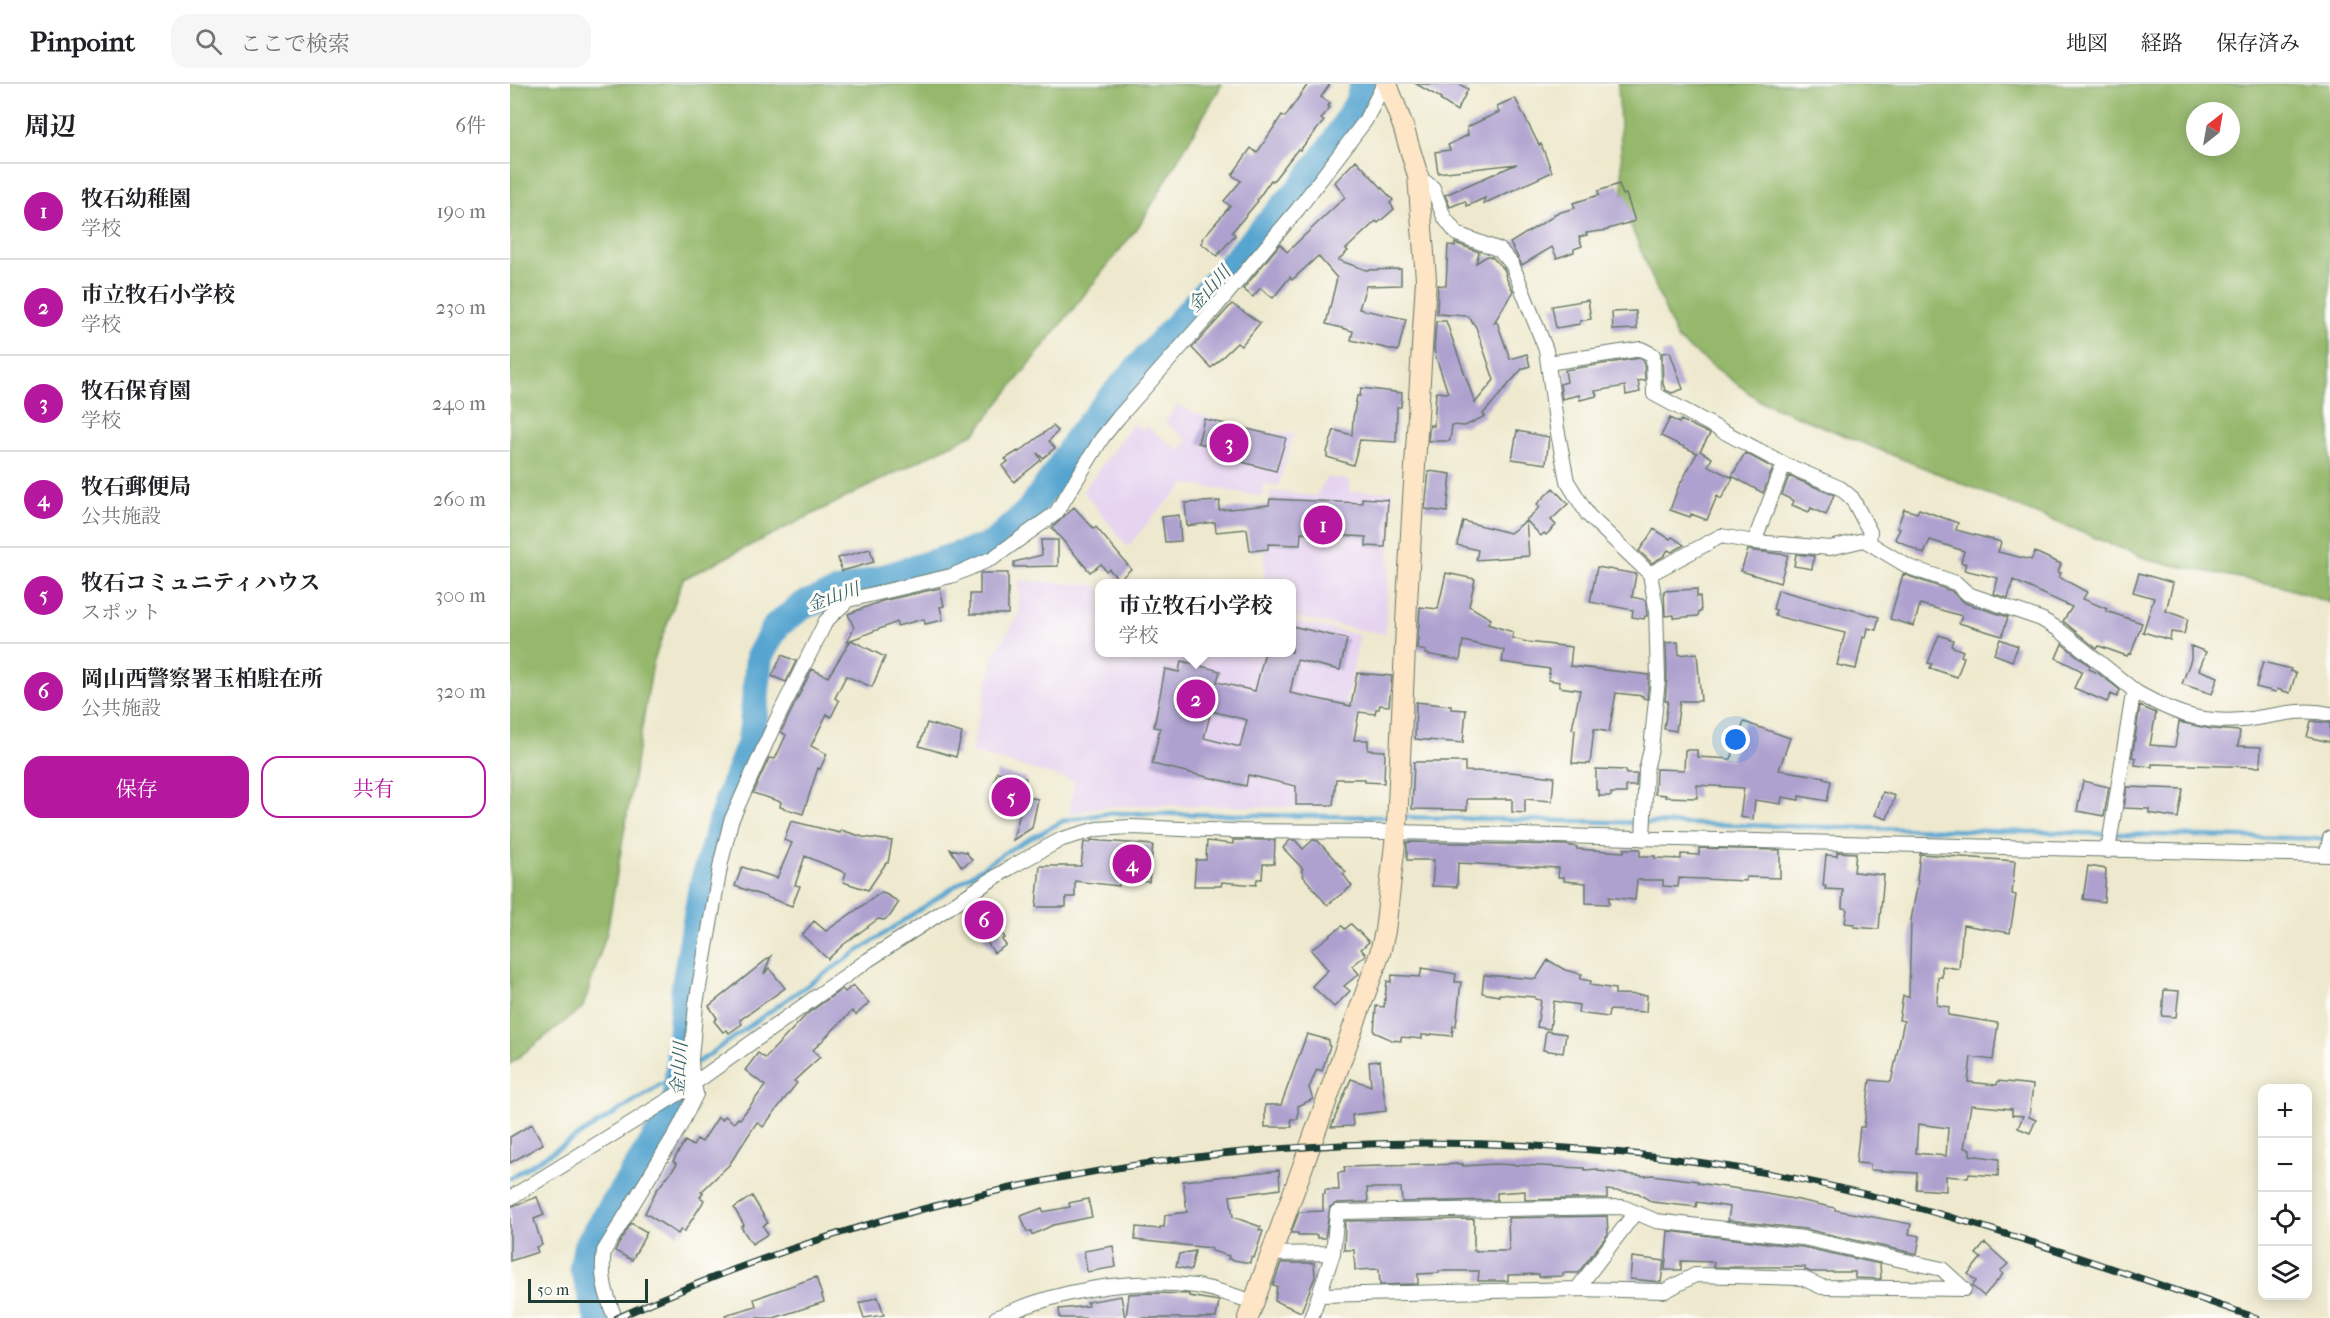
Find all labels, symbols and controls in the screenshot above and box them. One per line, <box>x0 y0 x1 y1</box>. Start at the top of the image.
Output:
search box <box>171 14 591 68</box>
text: Pinpoint <box>30 25 135 58</box>
icon: search <box>192 25 225 58</box>
text: ここで検索 <box>240 31 350 57</box>
text: 地図 <box>2066 31 2108 55</box>
text: 経路 <box>2141 31 2183 55</box>
text: 保存済み <box>2216 31 2300 55</box>
north arrow <box>2186 102 2240 156</box>
text: 周辺 <box>24 111 76 142</box>
text: 6件 <box>455 114 486 137</box>
text: 牧石幼稚園 <box>81 186 191 212</box>
text: 1 <box>40 200 47 223</box>
text: 190 m <box>436 200 486 223</box>
text: 学校 <box>81 217 121 240</box>
water label: 金山川 <box>1184 261 1237 316</box>
text: 市立牧石小学校 <box>81 282 235 308</box>
text: 2 <box>38 296 49 319</box>
text: 230 m <box>436 296 486 319</box>
text: 学校 <box>81 313 121 336</box>
text: 牧石保育園 <box>81 378 191 404</box>
text: 3 <box>39 392 48 415</box>
text: 240 m <box>432 392 486 415</box>
text: 学校 <box>81 409 121 432</box>
pin: 3 <box>1210 420 1248 466</box>
text: 牧石郵便局 <box>81 474 191 500</box>
text: 4 <box>38 488 49 511</box>
text: 260 m <box>433 488 486 511</box>
pin: 1 <box>1304 502 1342 548</box>
text: 公共施設 <box>81 505 161 528</box>
text: 牧石コミュニティハウス <box>81 570 320 596</box>
water label: 金山川 <box>804 578 864 616</box>
popup <box>1095 579 1296 657</box>
text: 5 <box>39 584 48 607</box>
text: 300 m <box>435 584 486 607</box>
text: 市立牧石小学校 <box>1118 593 1273 619</box>
text: スポット <box>81 601 161 624</box>
text: 学校 <box>1118 624 1158 647</box>
text: 岡山西警察署玉柏駐在所 <box>81 666 323 692</box>
pin: 2 <box>1176 676 1216 722</box>
text: 6 <box>38 680 49 703</box>
text: 320 m <box>436 680 486 703</box>
text: 公共施設 <box>81 697 161 720</box>
your location <box>1721 725 1750 754</box>
button: 保存 <box>24 756 249 818</box>
button: 共有 <box>261 756 486 818</box>
pin: 5 <box>992 774 1030 820</box>
pin: 4 <box>1112 842 1152 886</box>
pin: 6 <box>964 898 1004 942</box>
water label: 金山川 <box>667 1039 692 1097</box>
map controls <box>2258 1084 2312 1300</box>
button: + <box>2258 1084 2312 1138</box>
button: − <box>2258 1138 2312 1192</box>
button: locate <box>2258 1192 2312 1246</box>
button: layers <box>2258 1246 2312 1300</box>
scale bar <box>528 1276 648 1304</box>
text: 50 m <box>537 1280 569 1299</box>

